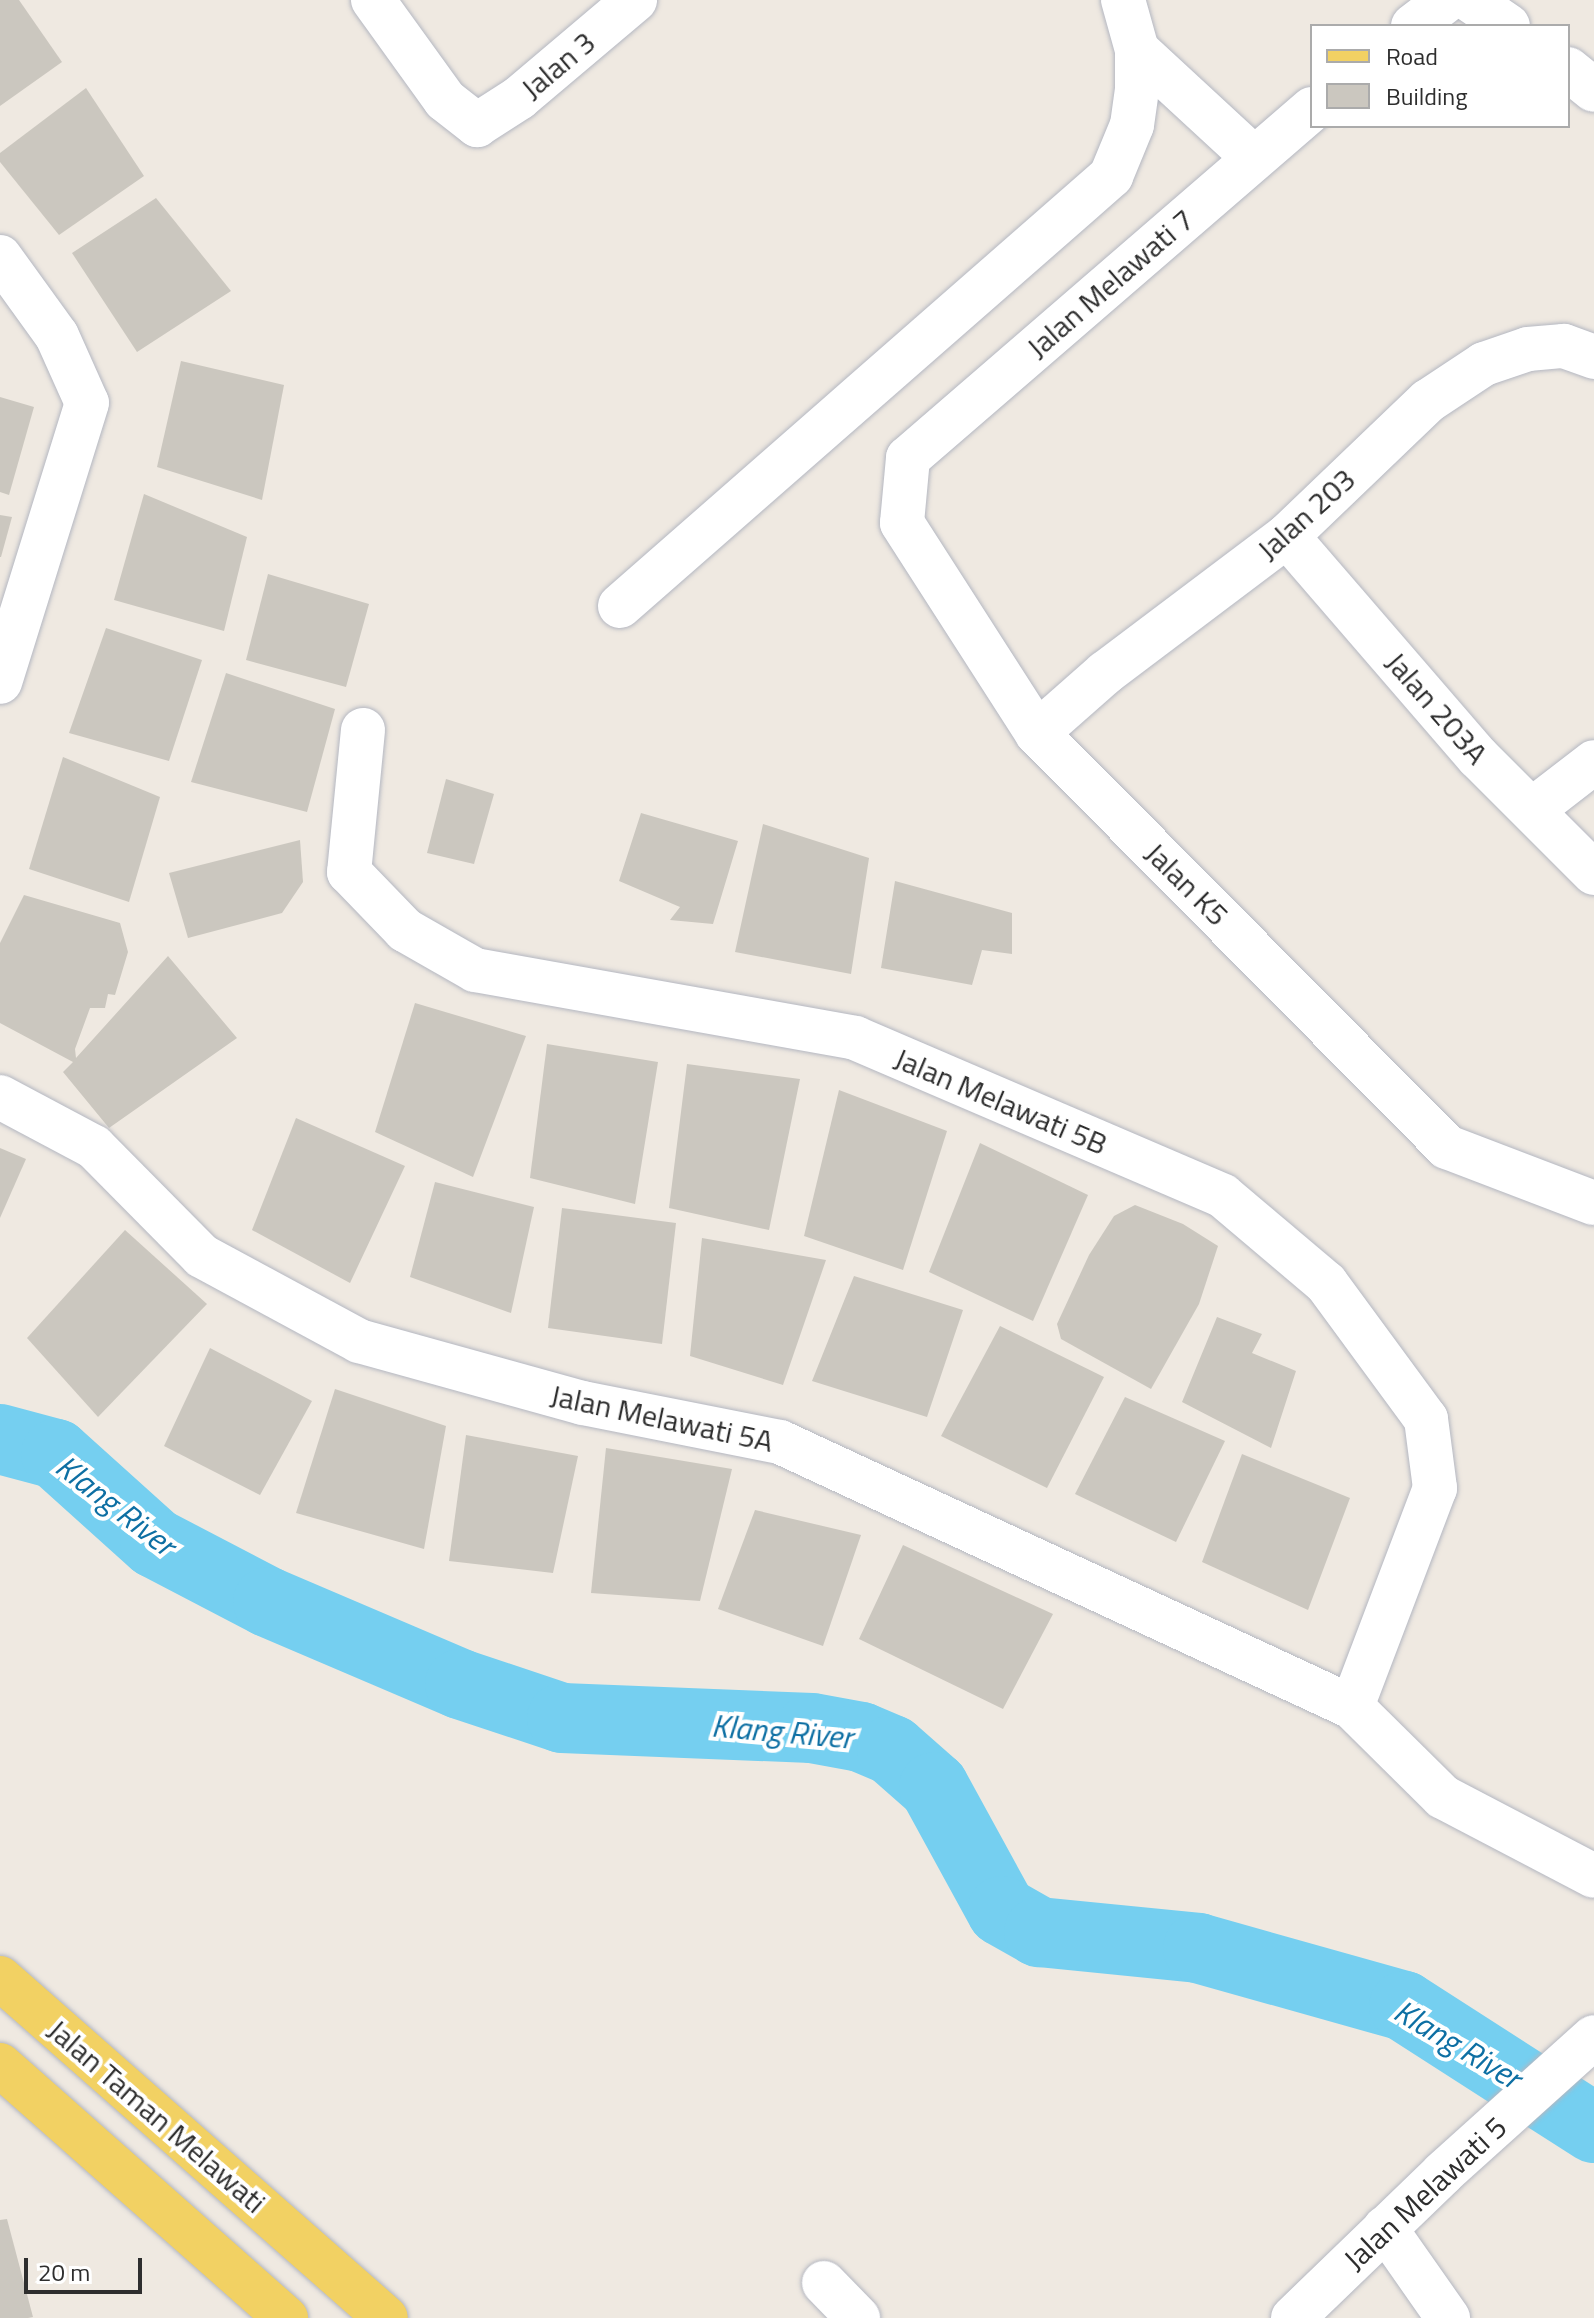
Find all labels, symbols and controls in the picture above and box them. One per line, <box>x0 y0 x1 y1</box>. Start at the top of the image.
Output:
street label: Jalan 3 <box>514 24 602 106</box>
legend <box>1310 24 1570 128</box>
text: Road <box>1386 38 1438 74</box>
text: Building <box>1386 78 1468 114</box>
street label: Jalan Melawati 7 <box>1019 201 1201 365</box>
street label: Jalan 203 <box>1250 461 1362 567</box>
street label: Jalan 203A <box>1379 645 1495 771</box>
street label: Jalan K5 <box>1138 835 1236 933</box>
street label: Jalan Melawati 5B <box>889 1040 1113 1162</box>
street label: Jalan Melawati 5A <box>547 1377 777 1459</box>
water label: Klang River <box>49 1446 183 1564</box>
water label: Klang River <box>710 1706 854 1756</box>
water label: Klang River <box>1388 1991 1528 2097</box>
street label: Jalan Taman Melawati <box>41 2012 273 2220</box>
street label: Jalan Melawati 5 <box>1336 2109 1514 2277</box>
scale bar <box>28 2242 146 2292</box>
text: 20 m <box>38 2254 90 2290</box>

